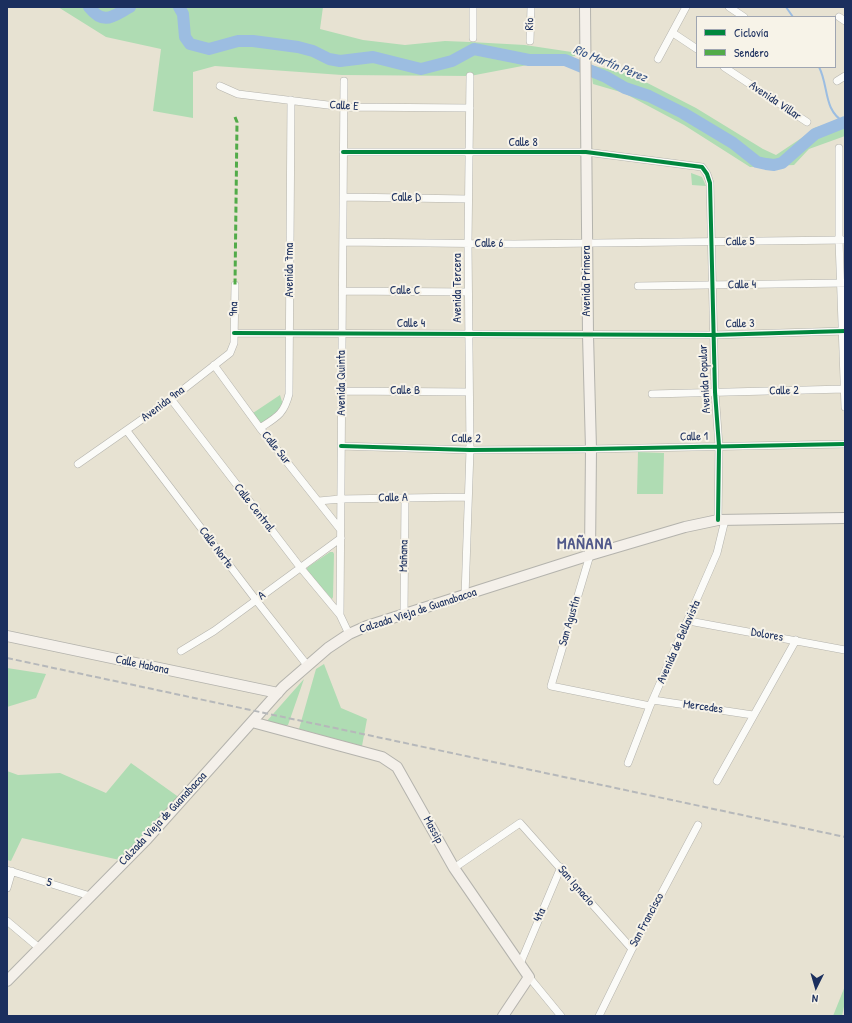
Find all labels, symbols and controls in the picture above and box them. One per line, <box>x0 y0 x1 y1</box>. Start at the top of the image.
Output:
legend <box>696 16 836 68</box>
street label: Río <box>523 17 537 31</box>
text: Ciclovía <box>734 24 768 41</box>
water label: Río Martín Pérez <box>571 42 649 86</box>
text: Sendero <box>734 44 769 61</box>
street label: Avenida Villar <box>746 78 804 124</box>
street label: Calle E <box>329 98 359 114</box>
street label: Calle 8 <box>508 136 538 150</box>
street label: Calle D <box>391 191 421 205</box>
street label: Calle 5 <box>725 235 755 249</box>
street label: Calle 6 <box>475 237 503 251</box>
street label: Avenida 7ma <box>283 243 297 297</box>
street label: Avenida Primera <box>580 245 594 317</box>
street label: Avenida Tercera <box>451 253 465 323</box>
street label: Calle 4 <box>728 278 756 292</box>
street label: Calle C <box>390 284 420 298</box>
street label: 9na <box>227 302 241 316</box>
street label: Calle 4 <box>397 317 425 331</box>
street label: Calle 3 <box>725 317 755 331</box>
street label: Avenida Popular <box>696 344 714 414</box>
street label: Avenida Quinta <box>335 350 349 416</box>
street label: Avenida 9na <box>139 383 187 425</box>
street label: Calle B <box>390 384 420 398</box>
street label: Calle 2 <box>769 384 799 398</box>
street label: Calle Sur <box>258 428 294 468</box>
street label: Calle 1 <box>680 430 708 444</box>
street label: Calle 2 <box>451 432 481 446</box>
street label: Calle Central <box>231 481 277 535</box>
street label: Calle A <box>378 491 408 505</box>
street label: Calle Norte <box>196 524 236 572</box>
district label: MAÑANA <box>557 535 613 555</box>
street label: Mañana <box>397 540 411 572</box>
street label: Calzada Vieja de Guanabacoa <box>358 585 478 637</box>
street label: A <box>255 588 269 604</box>
street label: San Agustín <box>556 594 584 648</box>
street label: Avenida de Bellavista <box>654 598 704 686</box>
street label: Dolores <box>750 625 784 645</box>
street label: Calle Habana <box>114 652 170 678</box>
street label: Mercedes <box>682 697 724 717</box>
street label: Calzada Vieja de Guanabacoa <box>116 769 210 869</box>
street label: Massip <box>420 814 446 846</box>
street label: San Ignacio <box>555 863 597 909</box>
street label: 5 <box>44 875 54 891</box>
street label: San Francisco <box>627 891 667 949</box>
street label: 4ta <box>531 906 549 924</box>
north arrow <box>796 967 836 1007</box>
text: N <box>811 992 818 1006</box>

